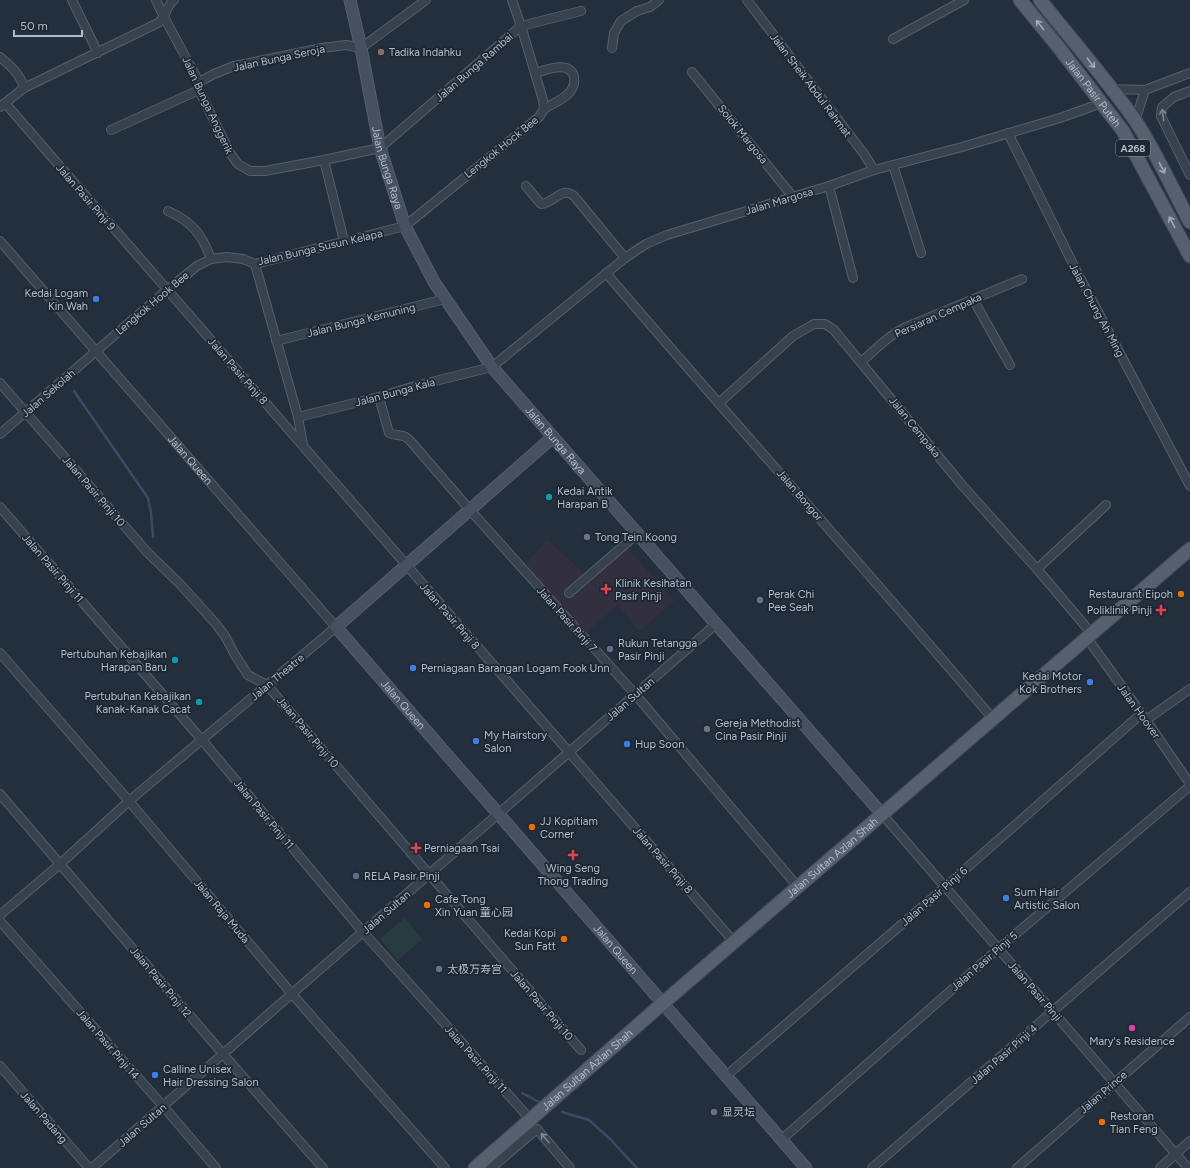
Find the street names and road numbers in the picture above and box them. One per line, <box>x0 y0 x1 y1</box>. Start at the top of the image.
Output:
street label: Jalan Bunga Rambai <box>433 30 516 105</box>
street label: Jalan Sheik Abdul Rahmat <box>767 31 854 140</box>
street label: Jalan Bunga Seroja <box>232 42 326 75</box>
street label: Jalan Bunga Anggerik <box>179 54 236 157</box>
street label: Jalan Pasir Puteh <box>1063 56 1123 130</box>
street label: Solok Margosa <box>715 102 770 166</box>
street label: Lengkok Hock Bee <box>462 114 541 181</box>
street label: Jalan Bunga Raya <box>369 125 405 211</box>
road number: A268 <box>1116 140 1150 156</box>
street label: Jalan Pasir Pinji 9 <box>53 161 118 233</box>
street label: Jalan Margosa <box>744 185 815 218</box>
street label: Jalan Bunga Susun Kelapa <box>256 227 384 268</box>
street label: Jalan Chung Ah Ming <box>1066 261 1127 359</box>
street label: Lengkok Hook Bee <box>113 269 192 338</box>
street label: Persiaran Cempaka <box>893 290 984 340</box>
street label: Jalan Bunga Kemuning <box>306 301 417 340</box>
street label: Jalan Pasir Pinji 8 <box>205 335 270 408</box>
street label: Jalan Sekolah <box>19 367 78 420</box>
street label: Jalan Bunga Kala <box>354 376 437 409</box>
street label: Jalan Cempaka <box>886 394 943 460</box>
street label: Jalan Bunga Raya <box>522 404 589 477</box>
street label: Jalan Queen <box>165 433 215 487</box>
street label: Jalan Pasir Pinji 10 <box>60 453 128 529</box>
street label: Jalan Bongor <box>774 467 826 524</box>
street label: Jalan Pasir Pinji 11 <box>19 531 86 605</box>
street label: Jalan Pasir Pinji 8 <box>417 580 482 653</box>
street label: Jalan Pasir Pinji 7 <box>534 584 599 655</box>
street label: Jalan Theatre <box>248 651 307 704</box>
street label: Jalan Sultan <box>604 675 657 724</box>
street label: Jalan Queen <box>378 677 428 732</box>
street label: Jalan Hoover <box>1114 681 1163 741</box>
street label: Jalan Pasir Pinji 10 <box>274 694 341 771</box>
street label: Jalan Pasir Pinji 11 <box>231 777 296 852</box>
street label: Jalan Sultan Azlan Shah <box>784 815 881 901</box>
street label: Jalan Pasir Pinji 8 <box>630 824 695 897</box>
street label: Jalan Pasir Pinji 6 <box>898 864 970 929</box>
street label: Jalan Raja Muda <box>191 877 252 946</box>
street label: Jalan Sultan <box>360 888 413 937</box>
street label: Jalan Queen <box>590 922 640 977</box>
street label: Jalan Pasir Pinji 5 <box>948 929 1020 994</box>
street label: Jalan Pasir Pinji 12 <box>127 944 194 1020</box>
street label: Jalan Pasir Pinji <box>1005 959 1064 1024</box>
street label: Jalan Pasir Pinji 10 <box>508 967 576 1043</box>
street label: Jalan Pasir Pinji 14 <box>74 1007 142 1082</box>
street label: Jalan Pasir Pinji 4 <box>968 1022 1041 1087</box>
street label: Jalan Pasir Pinji 11 <box>442 1023 509 1096</box>
street label: Jalan Sultan Azlan Shah <box>539 1027 635 1113</box>
street label: Jalan Prince <box>1077 1068 1130 1117</box>
street label: Jalan Padang <box>17 1089 70 1146</box>
street label: Jalan Sultan <box>116 1101 169 1150</box>

